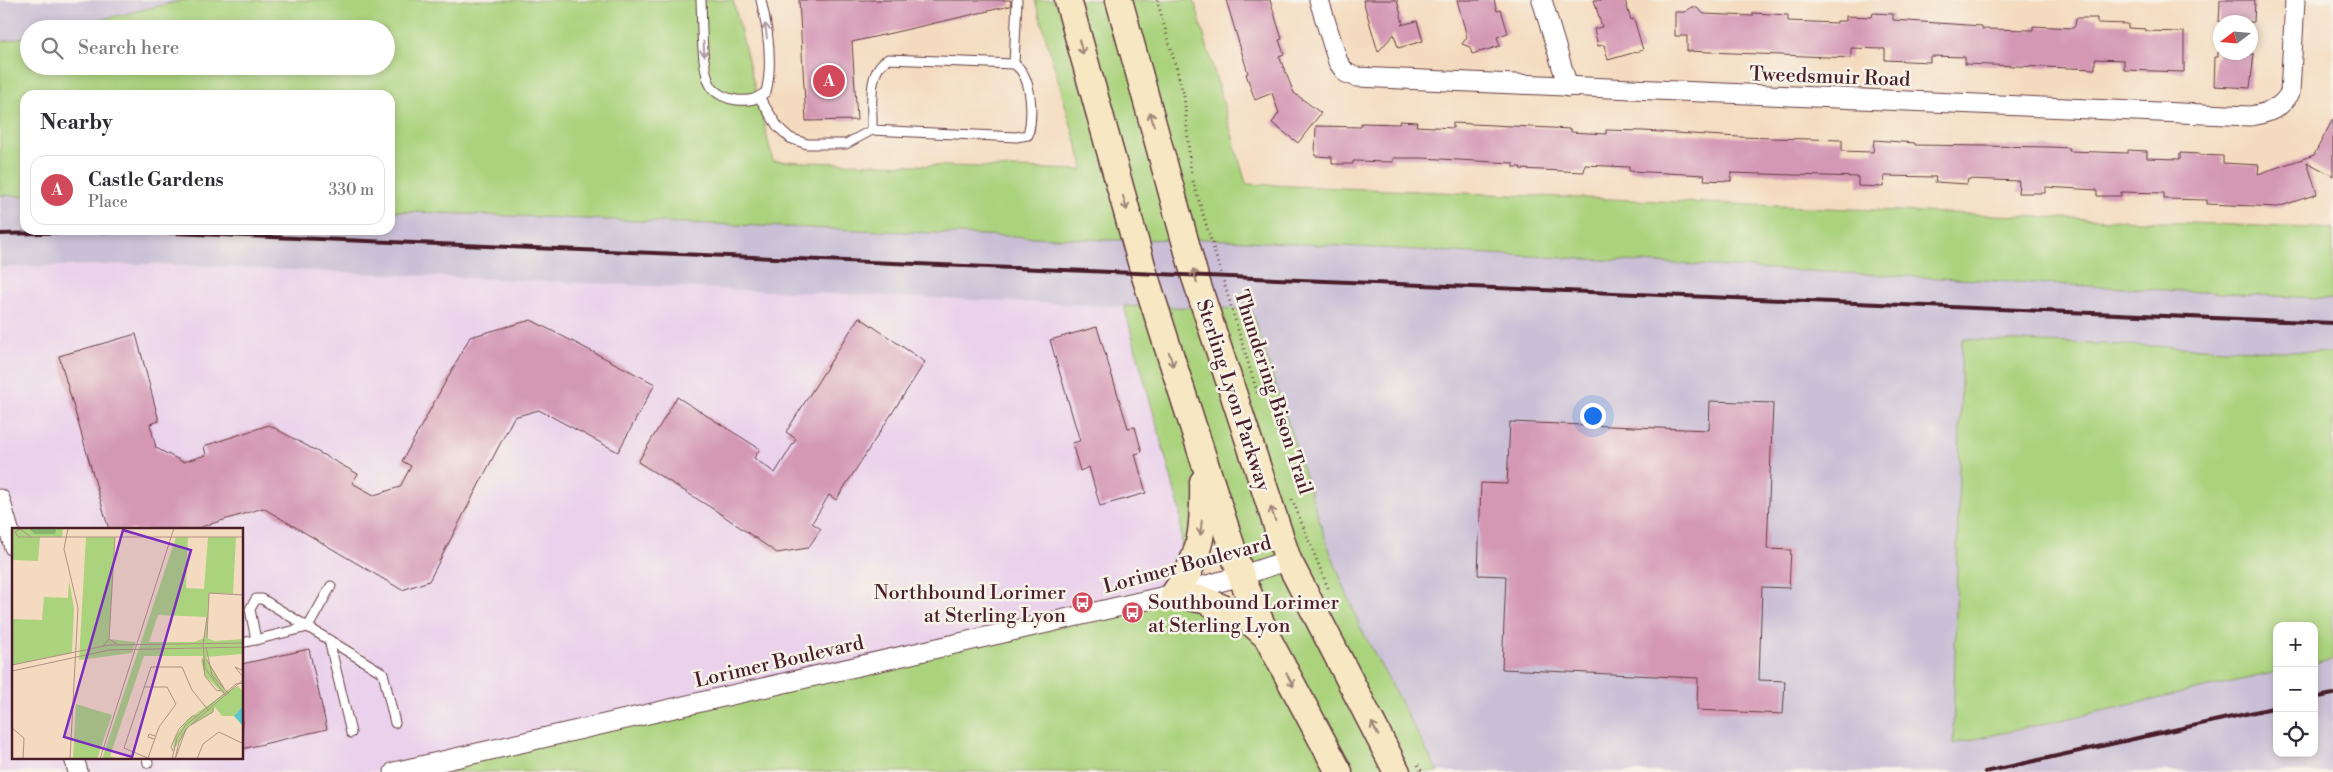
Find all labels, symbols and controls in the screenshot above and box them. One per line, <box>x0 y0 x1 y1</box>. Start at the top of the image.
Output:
north arrow <box>2213 15 2258 60</box>
search box <box>20 20 395 75</box>
one-way arrow <box>761 23 771 39</box>
icon: search <box>38 34 66 62</box>
text: Search here <box>78 36 179 60</box>
one-way arrow <box>1077 39 1086 55</box>
one-way arrow <box>699 40 709 56</box>
pin: A <box>813 62 845 100</box>
street label: Tweedsmuir Road <box>1749 62 1911 93</box>
text: Nearby <box>40 110 113 136</box>
one-way arrow <box>1147 112 1156 128</box>
text: Castle Gardens <box>88 168 224 192</box>
text: A <box>51 180 63 200</box>
text: 330 m <box>328 180 374 200</box>
text: Place <box>88 192 128 212</box>
one-way arrow <box>1121 195 1130 211</box>
one-way arrow <box>1190 268 1200 284</box>
street label: Thundering Bison Trail <box>1228 287 1317 498</box>
street label: Sterling Lyon Parkway <box>1190 296 1275 495</box>
one-way arrow <box>1167 351 1176 367</box>
your location <box>1580 403 1606 429</box>
one-way arrow <box>1268 506 1277 522</box>
one-way arrow <box>1196 520 1206 536</box>
inset map <box>12 528 244 760</box>
street label: Lorimer Boulevard <box>1101 531 1275 600</box>
place label: Northbound Lorimer at Sterling Lyon <box>874 581 1066 629</box>
bus stop icon: Northbound Lorimer at Sterling Lyon <box>1070 591 1094 615</box>
place label: Southbound Lorimer at Sterling Lyon <box>1148 591 1340 639</box>
bus stop icon: Southbound Lorimer at Sterling Lyon <box>1120 601 1144 625</box>
map controls <box>2273 622 2318 757</box>
button: + <box>2273 622 2318 667</box>
street label: Lorimer Boulevard <box>692 631 867 694</box>
button: − <box>2273 667 2318 712</box>
one-way arrow <box>1286 672 1295 687</box>
button: locate <box>2273 712 2318 757</box>
one-way arrow <box>1370 721 1380 736</box>

